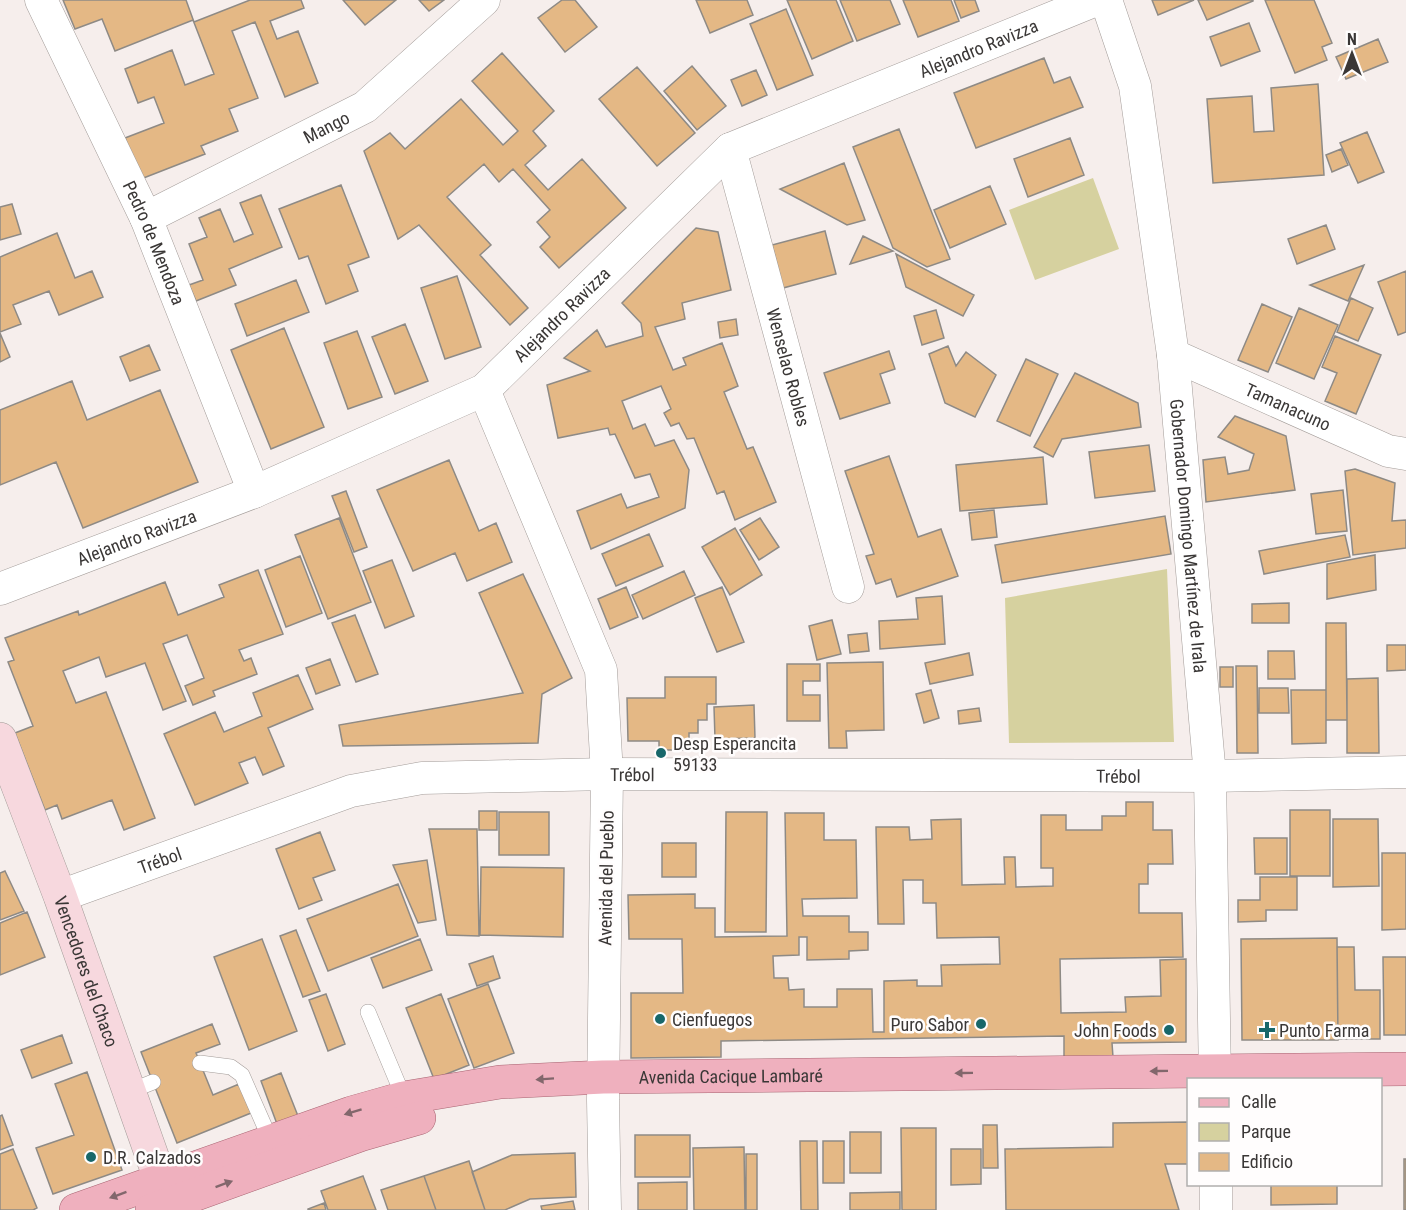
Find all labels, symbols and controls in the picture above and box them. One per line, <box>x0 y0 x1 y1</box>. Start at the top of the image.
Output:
street label: Alejandro Ravizza <box>916 14 1041 81</box>
north arrow <box>1322 24 1382 84</box>
text: N <box>1347 30 1357 49</box>
street label: Mango <box>300 106 353 147</box>
street label: Pedro de Mendoza <box>119 177 190 308</box>
street label: Alejandro Ravizza <box>509 262 614 366</box>
street label: Wenselao Robles <box>763 306 815 429</box>
street label: Tamanacuno <box>1242 378 1334 435</box>
street label: Gobernador Domingo Martínez de Irala <box>1166 398 1211 674</box>
street label: Alejandro Ravizza <box>74 505 199 569</box>
place label: Desp Esperancita 59133 <box>673 733 796 775</box>
marker: Desp Esperancita 59133 <box>654 746 668 760</box>
street label: Trébol <box>610 764 655 785</box>
street label: Trébol <box>1096 765 1141 786</box>
street label: Avenida del Pueblo <box>594 810 618 946</box>
street label: Trébol <box>135 843 184 877</box>
street label: Vencedores del Chaco <box>50 893 123 1049</box>
place label: Cienfuegos <box>672 1009 752 1030</box>
marker: Cienfuegos <box>653 1012 667 1026</box>
place label: Puro Sabor <box>890 1014 970 1035</box>
marker: Puro Sabor <box>974 1017 988 1031</box>
place label: John Foods <box>1074 1020 1157 1041</box>
place label: Punto Farma <box>1279 1020 1369 1041</box>
marker: John Foods <box>1162 1023 1176 1037</box>
marker: Punto Farma <box>1260 1023 1274 1037</box>
street label: Avenida Cacique Lambaré <box>639 1064 823 1087</box>
one-way arrow <box>1149 1066 1168 1076</box>
one-way arrow <box>954 1068 973 1078</box>
one-way arrow <box>535 1074 554 1083</box>
legend <box>1187 1078 1382 1186</box>
text: Calle <box>1241 1091 1277 1112</box>
one-way arrow <box>344 1108 362 1118</box>
text: Parque <box>1241 1121 1291 1142</box>
place label: D.R. Calzados <box>103 1147 201 1168</box>
marker: D.R. Calzados <box>84 1150 98 1164</box>
text: Edificio <box>1241 1151 1293 1172</box>
one-way arrow <box>215 1178 233 1188</box>
one-way arrow <box>109 1191 127 1201</box>

